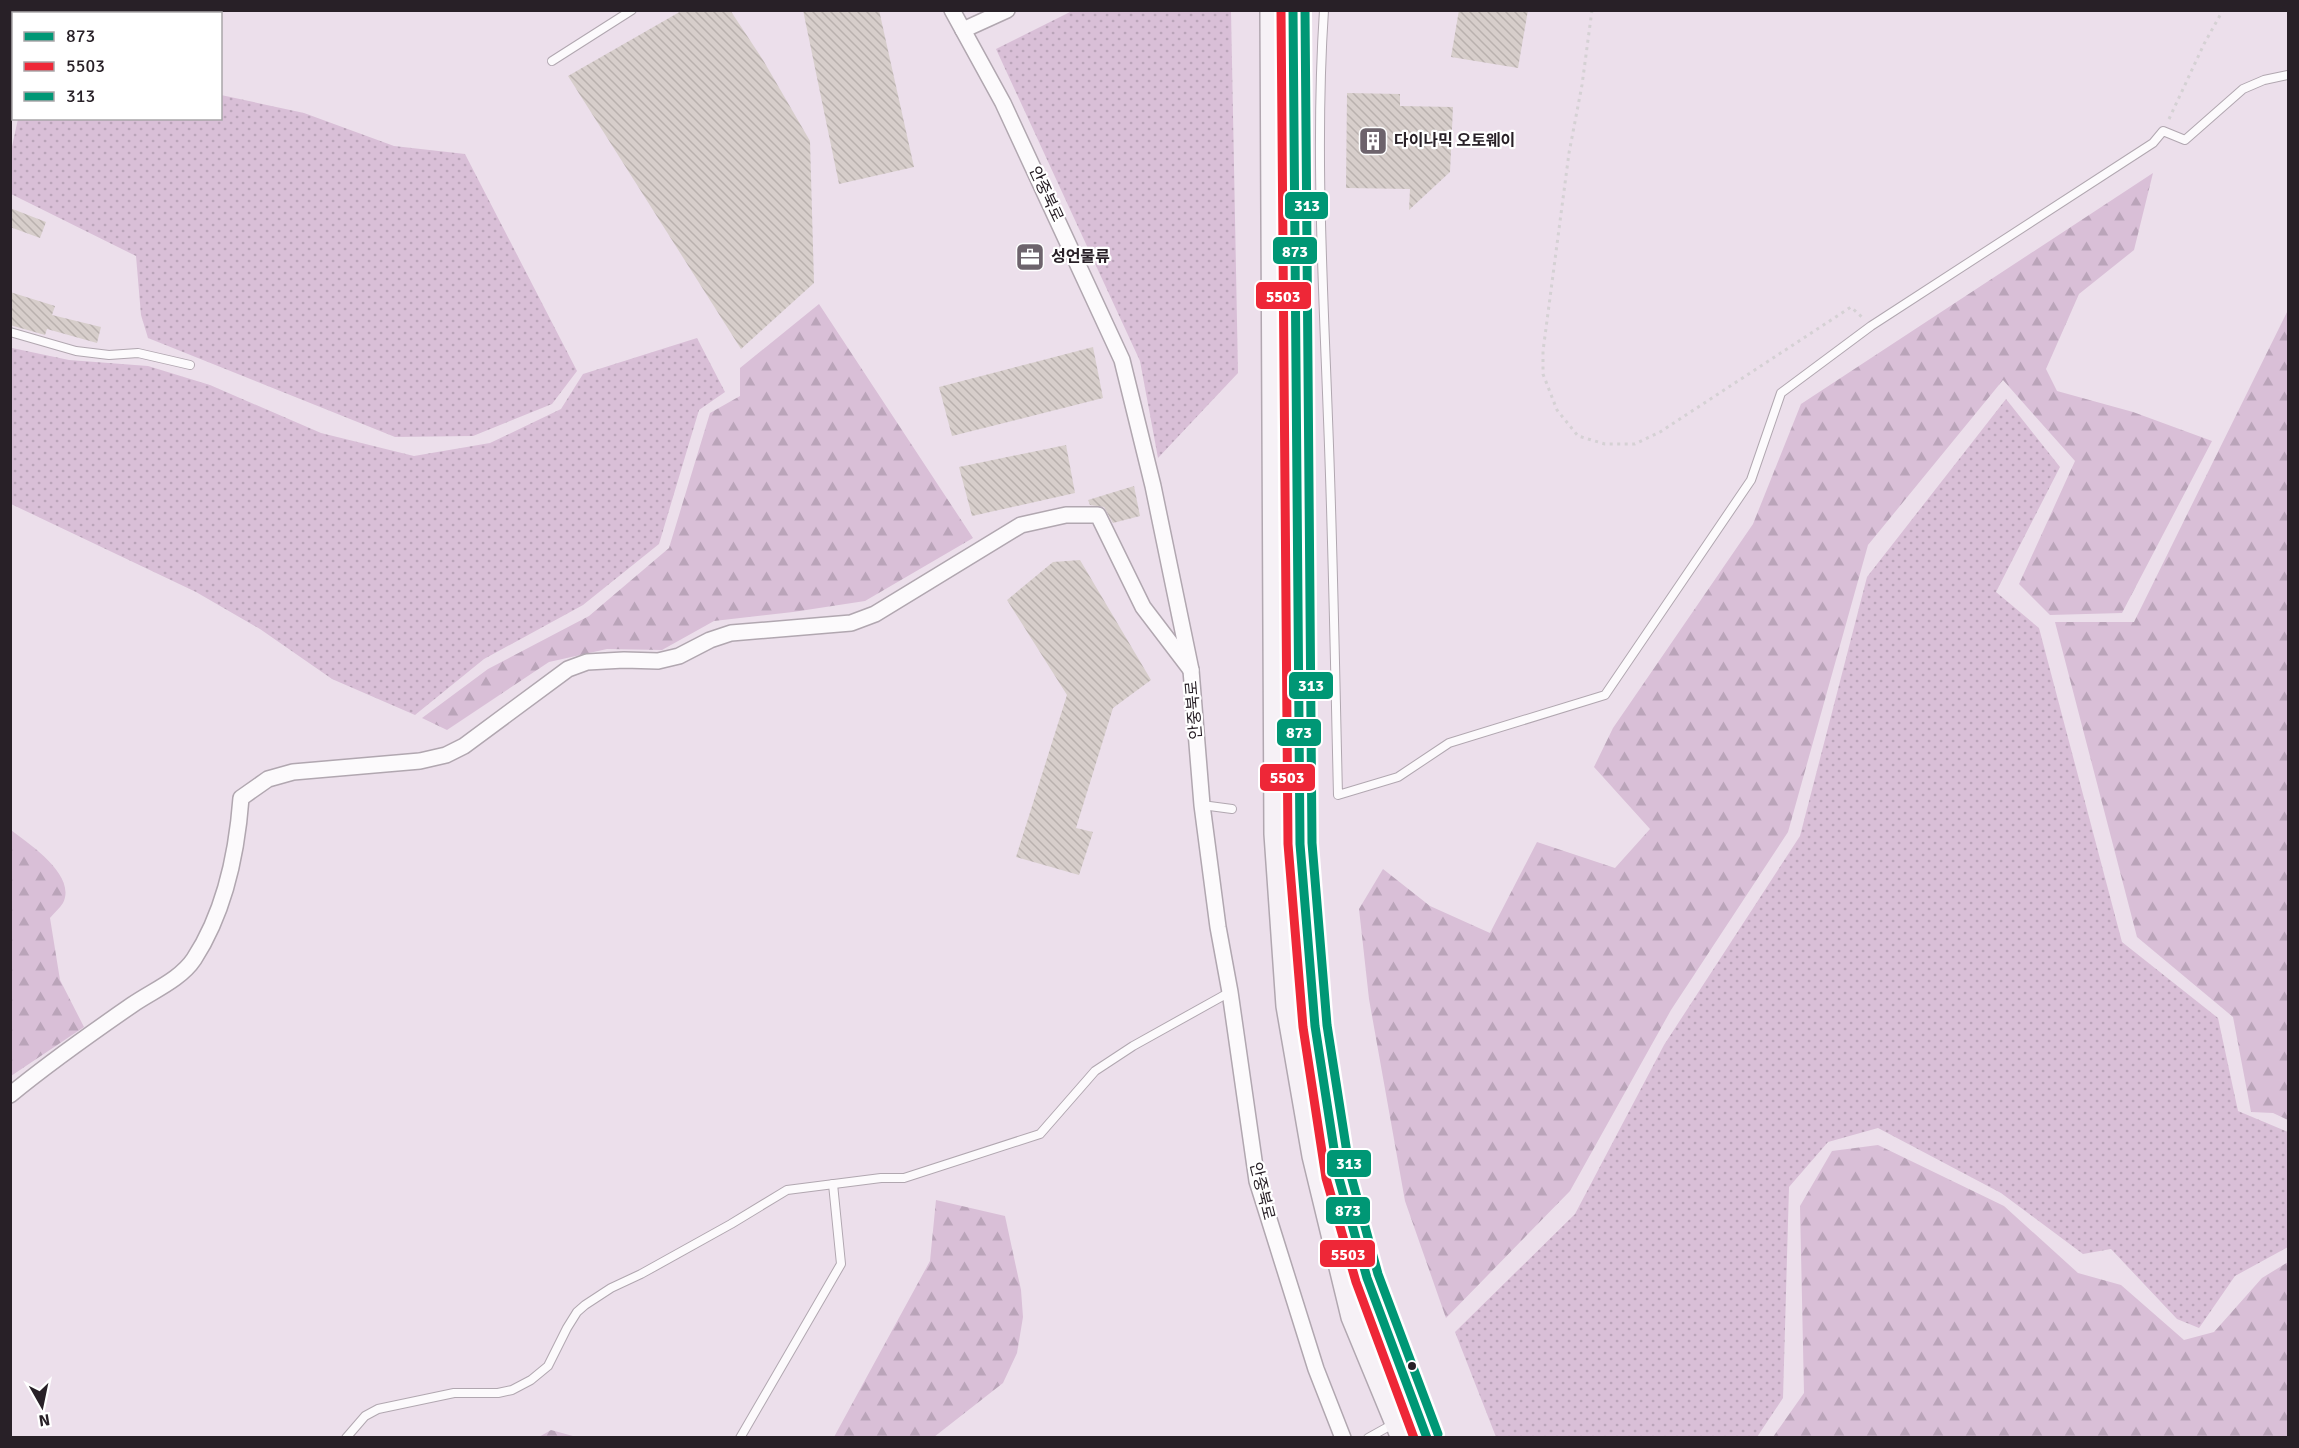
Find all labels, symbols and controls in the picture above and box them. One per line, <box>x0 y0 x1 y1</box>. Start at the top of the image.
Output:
legend <box>12 12 222 120</box>
text: 873 <box>66 25 95 47</box>
text: 5503 <box>66 55 105 77</box>
text: 313 <box>66 85 95 107</box>
building icon: 다이나믹 오토웨이 <box>1357 125 1389 157</box>
place label: 다이나믹 오토웨이 <box>1394 131 1515 151</box>
street label: 안중북로 <box>1024 163 1068 225</box>
line badge: 313 <box>1284 191 1329 220</box>
text: 313 <box>1294 196 1320 216</box>
line badge: 873 <box>1272 236 1318 265</box>
office icon: 성언물류 <box>1014 241 1046 273</box>
text: 873 <box>1282 242 1308 262</box>
place label: 성언물류 <box>1051 247 1110 267</box>
line badge: 5503 <box>1255 281 1312 310</box>
text: 5503 <box>1266 287 1300 307</box>
line badge: 313 <box>1288 671 1334 700</box>
text: 313 <box>1298 676 1324 696</box>
street label: 안중북로 <box>1181 680 1207 740</box>
line badge: 873 <box>1276 718 1322 747</box>
text: 873 <box>1286 723 1312 743</box>
line badge: 5503 <box>1259 763 1316 792</box>
text: 5503 <box>1270 768 1304 788</box>
line badge: 313 <box>1326 1149 1372 1178</box>
text: 313 <box>1336 1154 1362 1174</box>
street label: 안중북로 <box>1245 1160 1279 1222</box>
line badge: 873 <box>1325 1196 1371 1225</box>
text: 873 <box>1335 1201 1361 1221</box>
line badge: 5503 <box>1319 1239 1376 1268</box>
text: 5503 <box>1331 1245 1365 1265</box>
unlabelled marker <box>1406 1360 1418 1372</box>
north arrow <box>12 1376 72 1436</box>
text: N <box>37 1409 51 1431</box>

